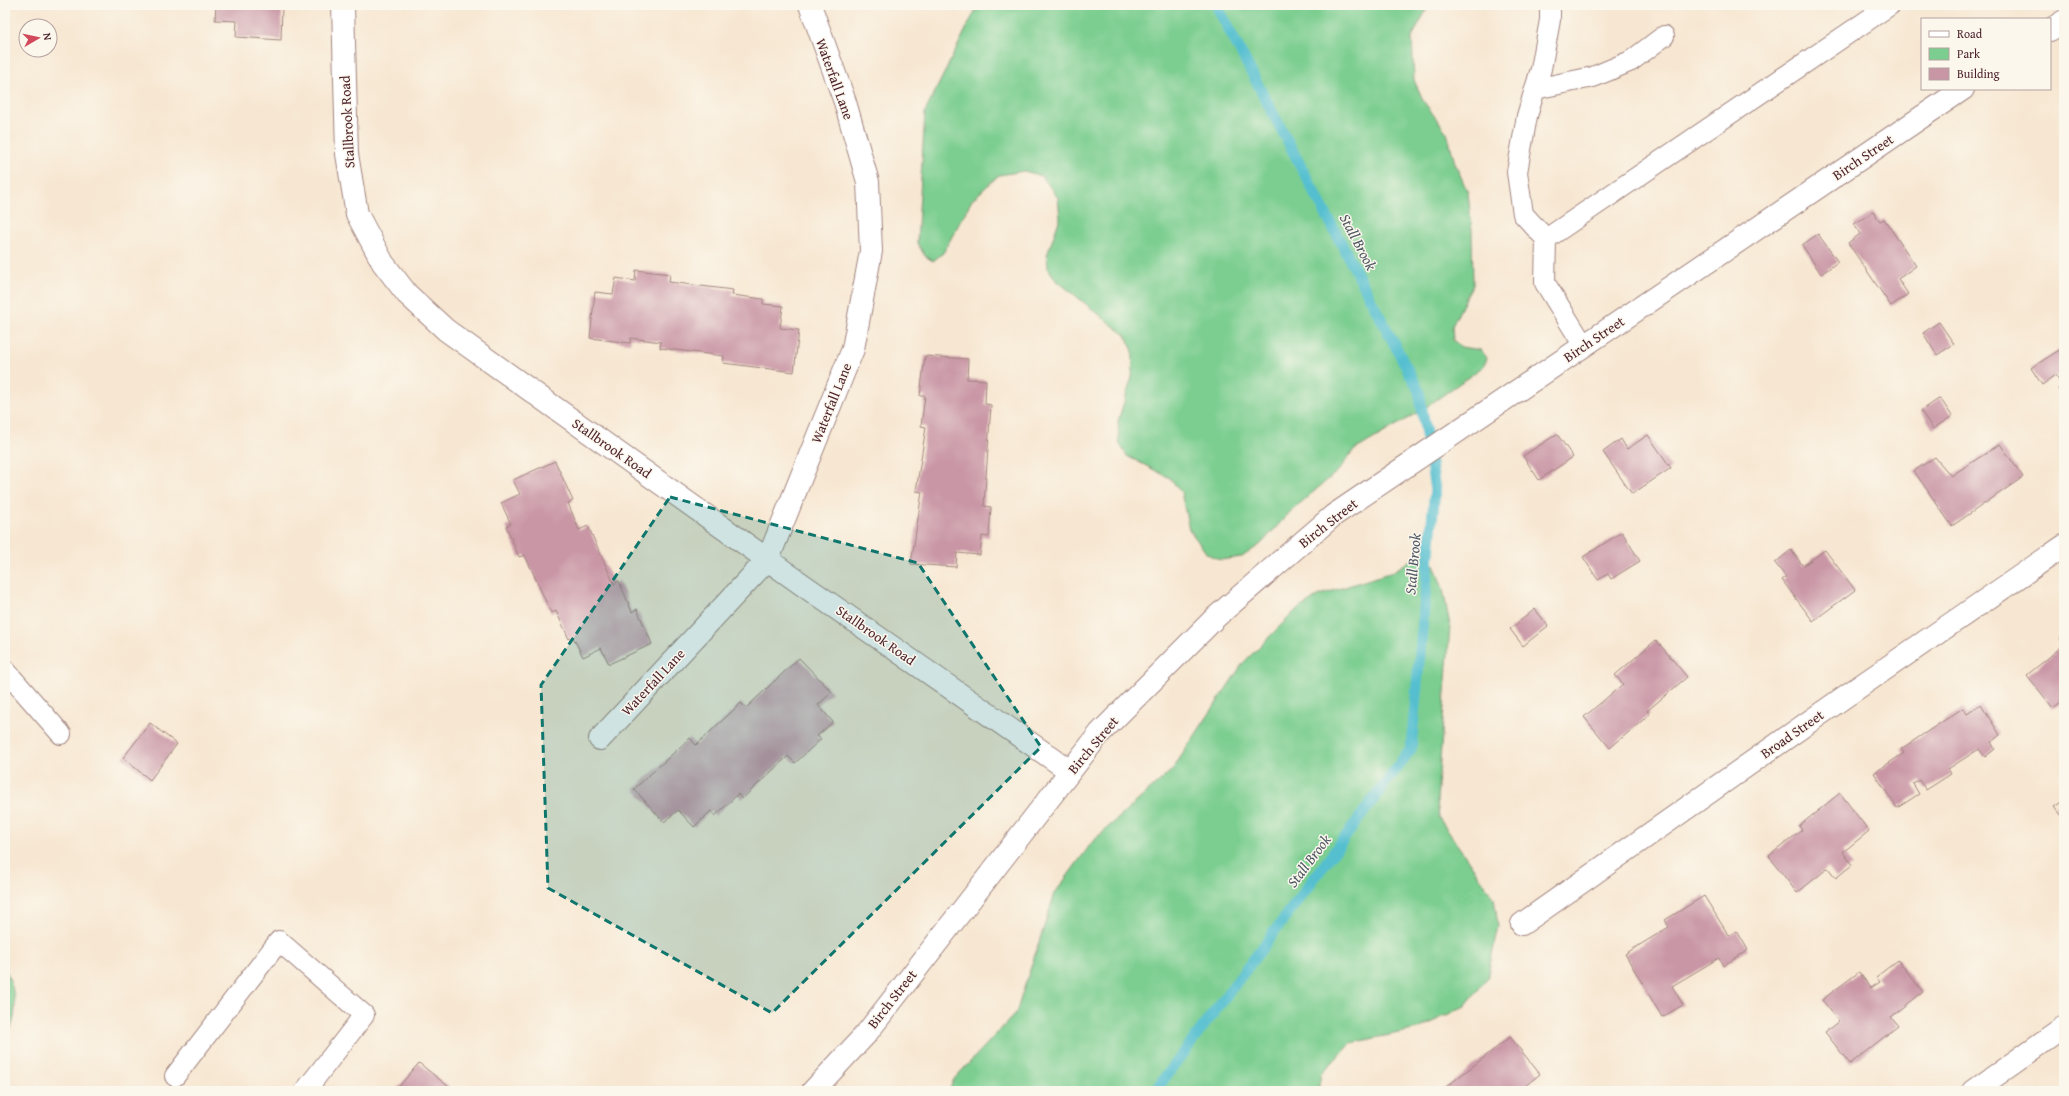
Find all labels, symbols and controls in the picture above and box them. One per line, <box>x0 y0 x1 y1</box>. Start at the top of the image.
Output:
north arrow <box>18 18 58 58</box>
legend <box>1921 18 2051 90</box>
text: Road <box>1957 25 1983 42</box>
text: N <box>39 32 56 42</box>
street label: Waterfall Lane <box>811 36 859 123</box>
text: Park <box>1957 45 1981 62</box>
text: Building <box>1957 65 2000 82</box>
street label: Stallbrook Road <box>335 75 359 169</box>
street label: Birch Street <box>1828 129 1898 185</box>
water label: Stall Brook <box>1335 210 1382 274</box>
street label: Birch Street <box>1559 311 1629 367</box>
street label: Waterfall Lane <box>806 359 856 446</box>
street label: Stallbrook Road <box>568 413 656 483</box>
street label: Birch Street <box>1294 494 1362 552</box>
water label: Stall Brook <box>1399 532 1426 596</box>
street label: Stallbrook Road <box>832 600 920 670</box>
street label: Waterfall Lane <box>617 644 690 720</box>
street label: Broad Street <box>1756 705 1828 763</box>
street label: Birch Street <box>1063 712 1123 778</box>
water label: Stall Brook <box>1282 830 1336 892</box>
street label: Birch Street <box>863 965 921 1033</box>

